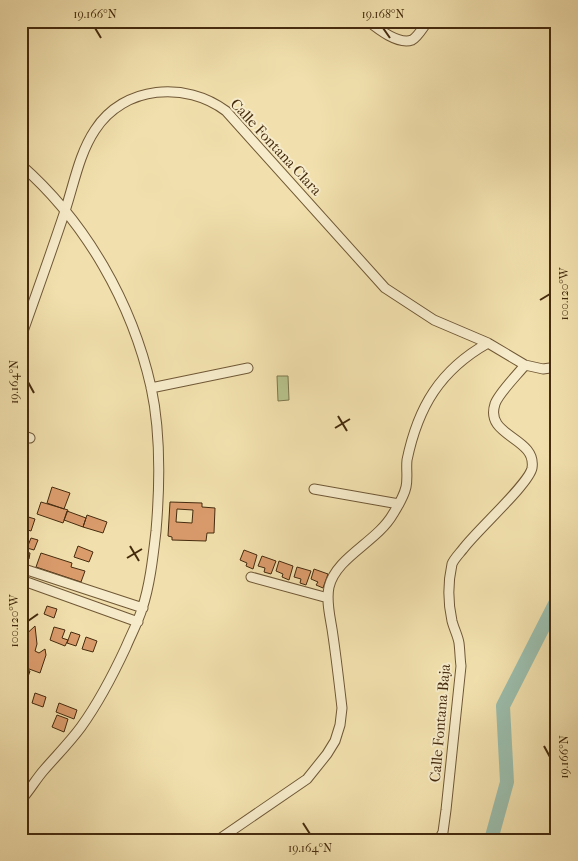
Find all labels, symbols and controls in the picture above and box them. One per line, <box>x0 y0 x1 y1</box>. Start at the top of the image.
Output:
text: 19.166°N <box>73 7 117 21</box>
text: 19.168°N <box>361 7 405 21</box>
street label: Calle Fontana Clara <box>227 95 326 200</box>
text: 100.120°W <box>557 266 571 321</box>
text: 19.164°N <box>7 360 21 404</box>
text: 100.120°W <box>7 593 21 648</box>
street label: Calle Fontana Baja <box>426 662 454 783</box>
text: 19.166°N <box>557 735 571 779</box>
text: 19.164°N <box>288 841 332 855</box>

